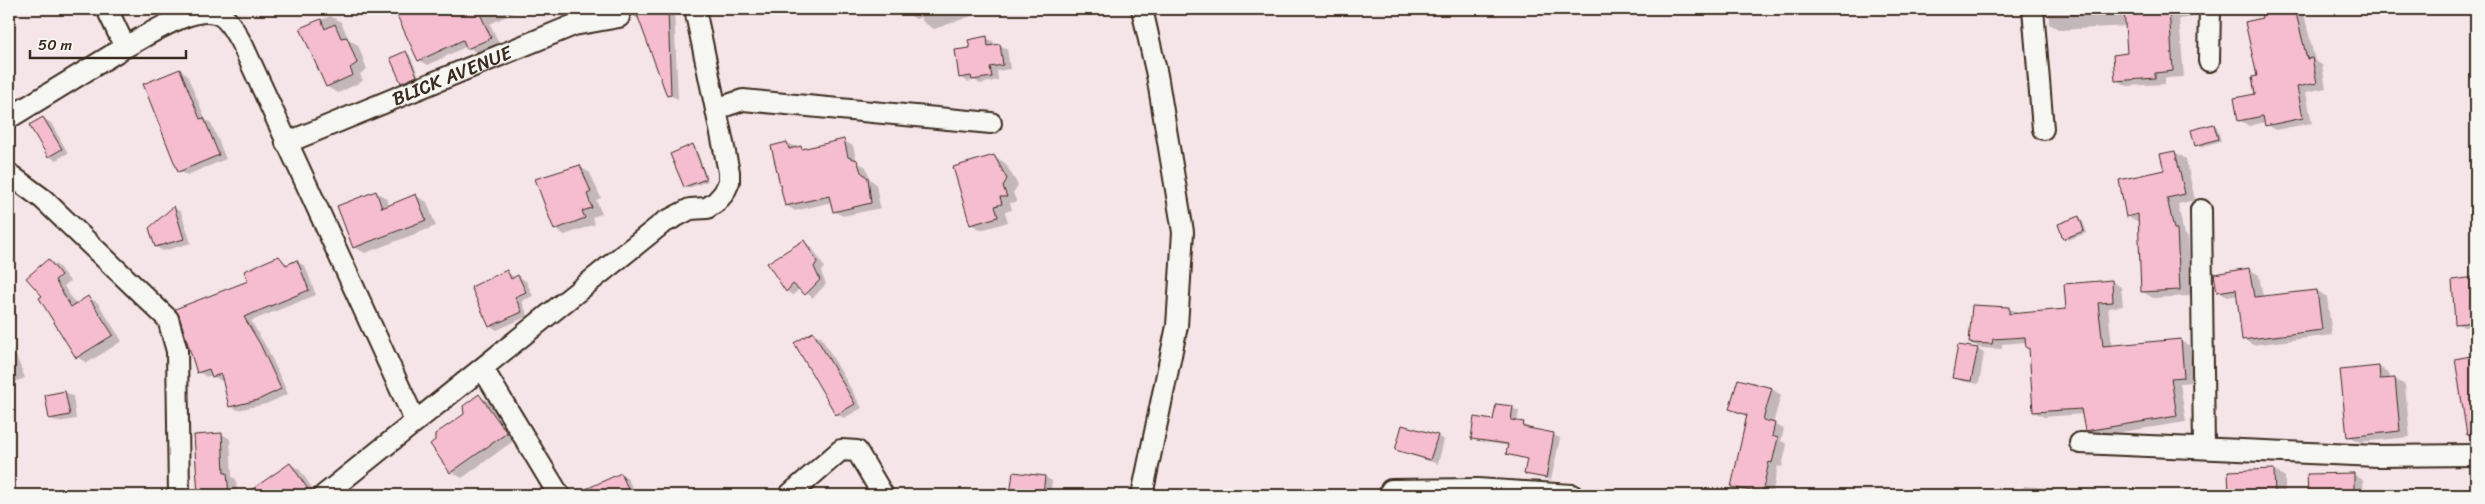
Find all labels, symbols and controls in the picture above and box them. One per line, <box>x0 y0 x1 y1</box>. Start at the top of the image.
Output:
scale bar <box>30 28 186 60</box>
text: 50 m <box>38 32 73 58</box>
street label: BLICK AVENUE <box>387 35 518 114</box>

